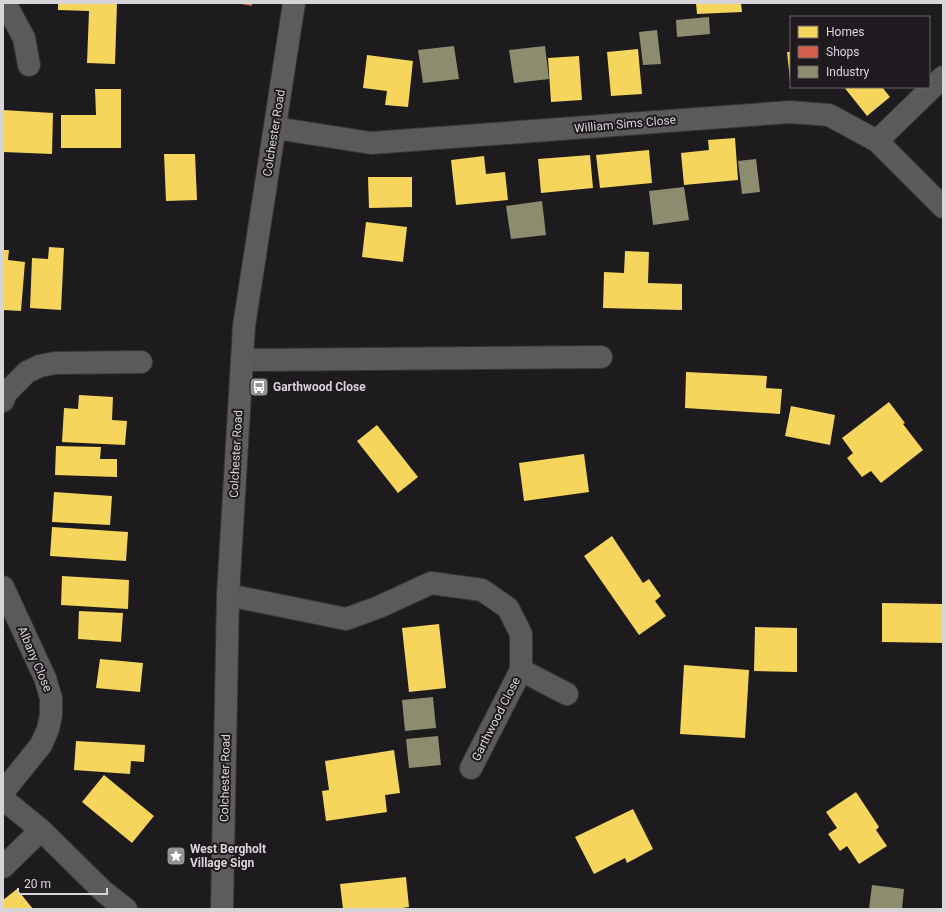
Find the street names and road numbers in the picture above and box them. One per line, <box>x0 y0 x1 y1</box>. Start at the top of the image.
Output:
street label: Colchester Road <box>260 89 288 177</box>
street label: William Sims Close <box>573 113 677 135</box>
street label: Colchester Road <box>227 410 245 498</box>
street label: Albany Close <box>15 624 55 694</box>
street label: Garthwood Close <box>469 675 523 763</box>
street label: Colchester Road <box>217 734 233 822</box>

